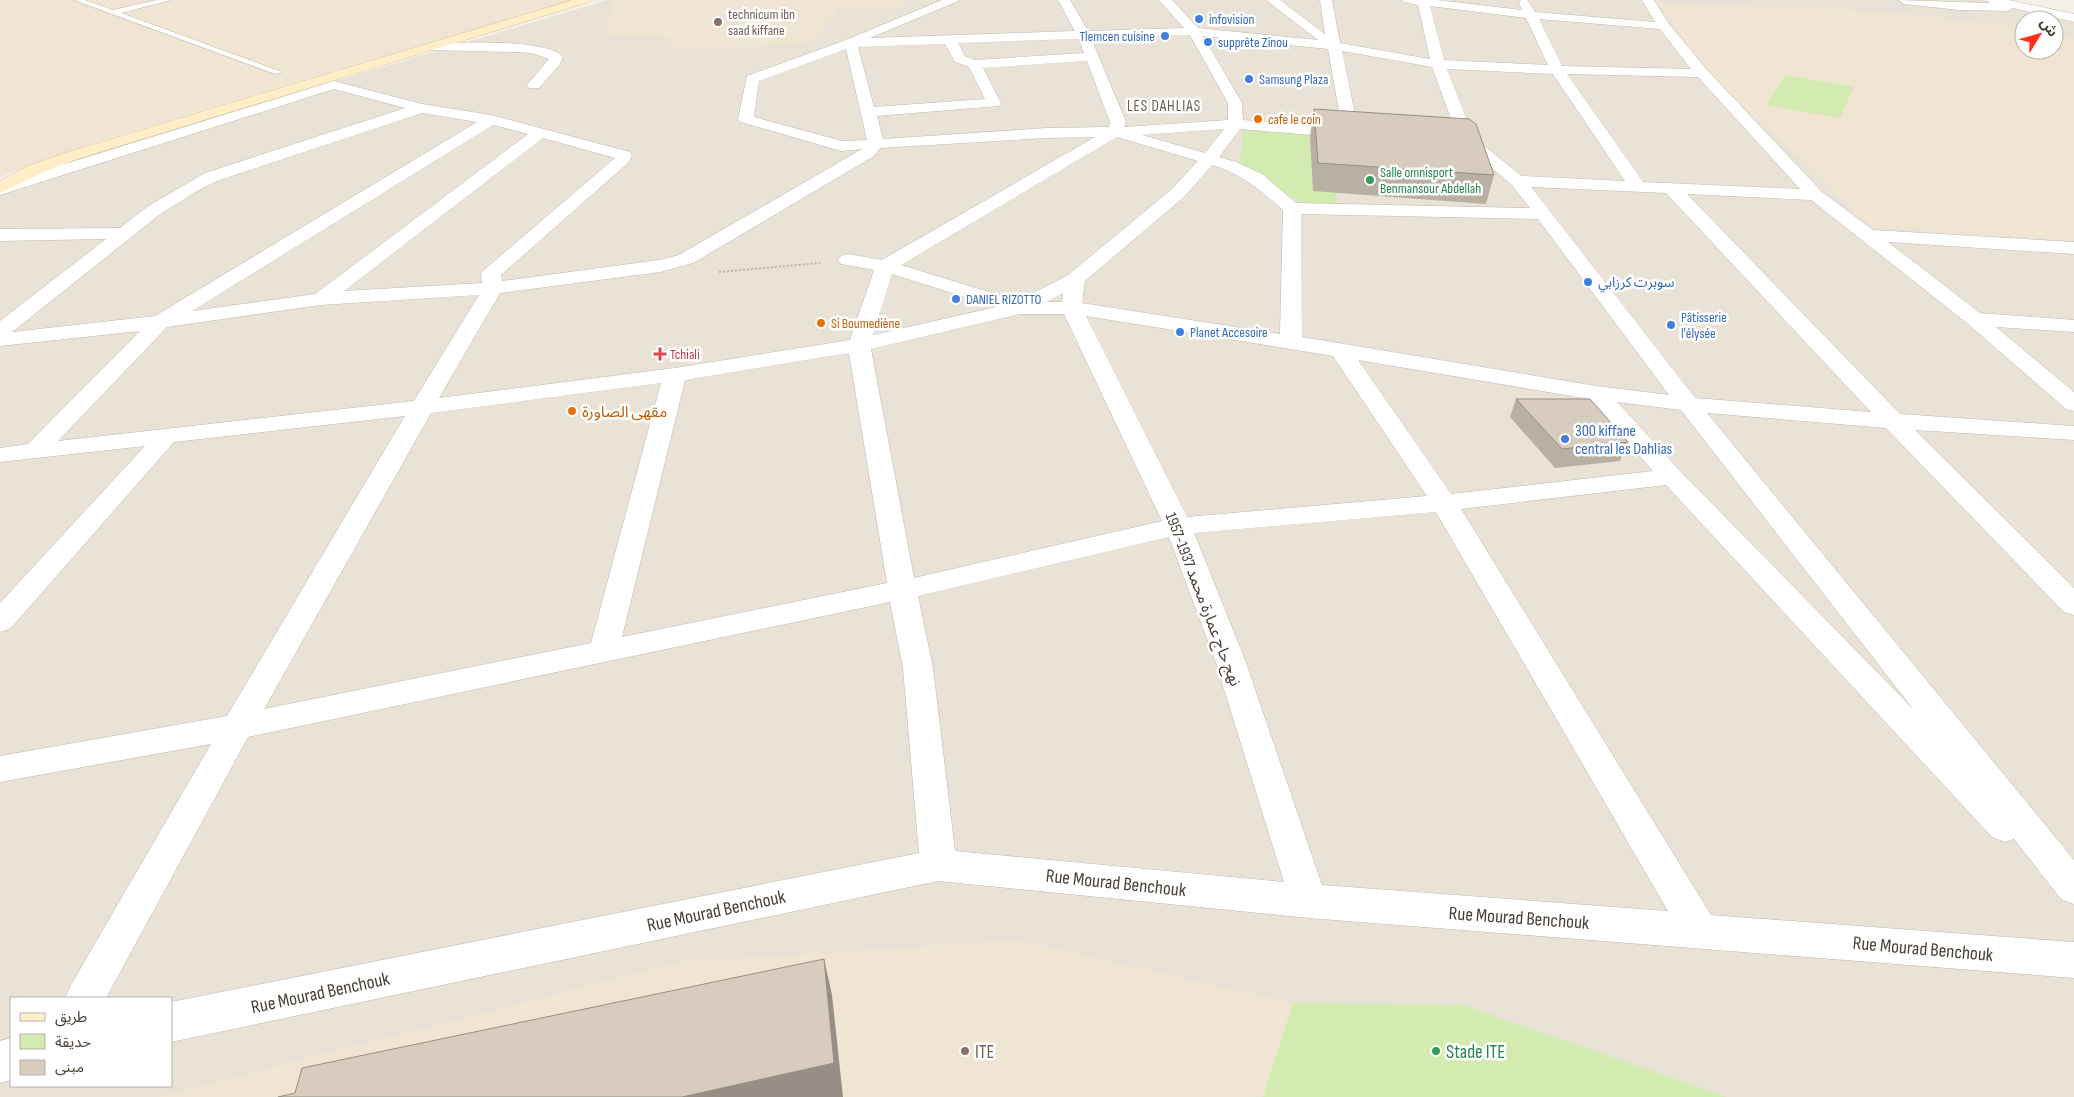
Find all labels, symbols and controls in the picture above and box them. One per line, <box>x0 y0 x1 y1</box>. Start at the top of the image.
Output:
place label: technicum ibn saad kiffane <box>728 6 795 39</box>
north arrow <box>2014 10 2064 60</box>
place label: infovision <box>1209 11 1255 28</box>
marker: infovision <box>1193 13 1205 25</box>
text: ش <box>2036 15 2062 40</box>
marker: technicum ibn saad kiffane <box>712 16 724 28</box>
place label: Tlemcen cuisine <box>1080 28 1155 45</box>
marker: Tlemcen cuisine <box>1159 30 1171 42</box>
place label: supprête Zinou <box>1218 34 1288 51</box>
marker: supprête Zinou <box>1202 36 1214 48</box>
place label: Samsung Plaza <box>1259 71 1328 88</box>
marker: Samsung Plaza <box>1243 73 1255 85</box>
district label: LES DAHLIAS <box>1127 97 1201 116</box>
place label: cafe le coin <box>1268 111 1321 128</box>
marker: cafe le coin <box>1252 113 1264 125</box>
place label: Salle omnisport Benmansour Abdellah <box>1380 164 1481 197</box>
marker: Salle omnisport Benmansour Abdellah <box>1364 174 1376 186</box>
place label: سوبرت كرزابي <box>1598 274 1675 293</box>
marker: سوبرت كرزابي <box>1582 276 1594 288</box>
place label: DANIEL RIZOTTO <box>966 291 1042 308</box>
marker: DANIEL RIZOTTO <box>950 293 962 305</box>
place label: Pâtisserie l'élysée <box>1681 309 1727 342</box>
place label: Si Boumediène <box>831 315 900 332</box>
marker: Si Boumediène <box>815 317 827 329</box>
marker: Pâtisserie l'élysée <box>1665 319 1677 331</box>
place label: Planet Accesoire <box>1190 324 1268 341</box>
marker: Planet Accesoire <box>1174 326 1186 338</box>
place label: Tchiali <box>670 346 700 363</box>
marker: Tchiali <box>654 348 666 360</box>
place label: مقهى الصاورة <box>582 403 667 422</box>
marker: مقهى الصاورة <box>566 405 578 417</box>
place label: 300 kiffane central les Dahlias <box>1575 422 1673 459</box>
marker: 300 kiffane central les Dahlias <box>1559 433 1571 445</box>
street label: نهج حاج عمارة محمد 1937-1957 <box>1159 510 1245 690</box>
street label: Rue Mourad Benchouk <box>1045 865 1188 902</box>
street label: Rue Mourad Benchouk <box>645 885 788 937</box>
street label: Rue Mourad Benchouk <box>1448 902 1591 935</box>
street label: Rue Mourad Benchouk <box>1852 932 1995 967</box>
street label: Rue Mourad Benchouk <box>249 967 392 1019</box>
legend <box>10 997 172 1087</box>
text: طريق <box>55 1008 87 1027</box>
text: حديقة <box>55 1033 91 1052</box>
place label: ITE <box>975 1041 994 1064</box>
place label: Stade ITE <box>1446 1041 1505 1064</box>
marker: ITE <box>959 1045 971 1057</box>
marker: Stade ITE <box>1430 1045 1442 1057</box>
text: مبنى <box>55 1058 84 1077</box>

